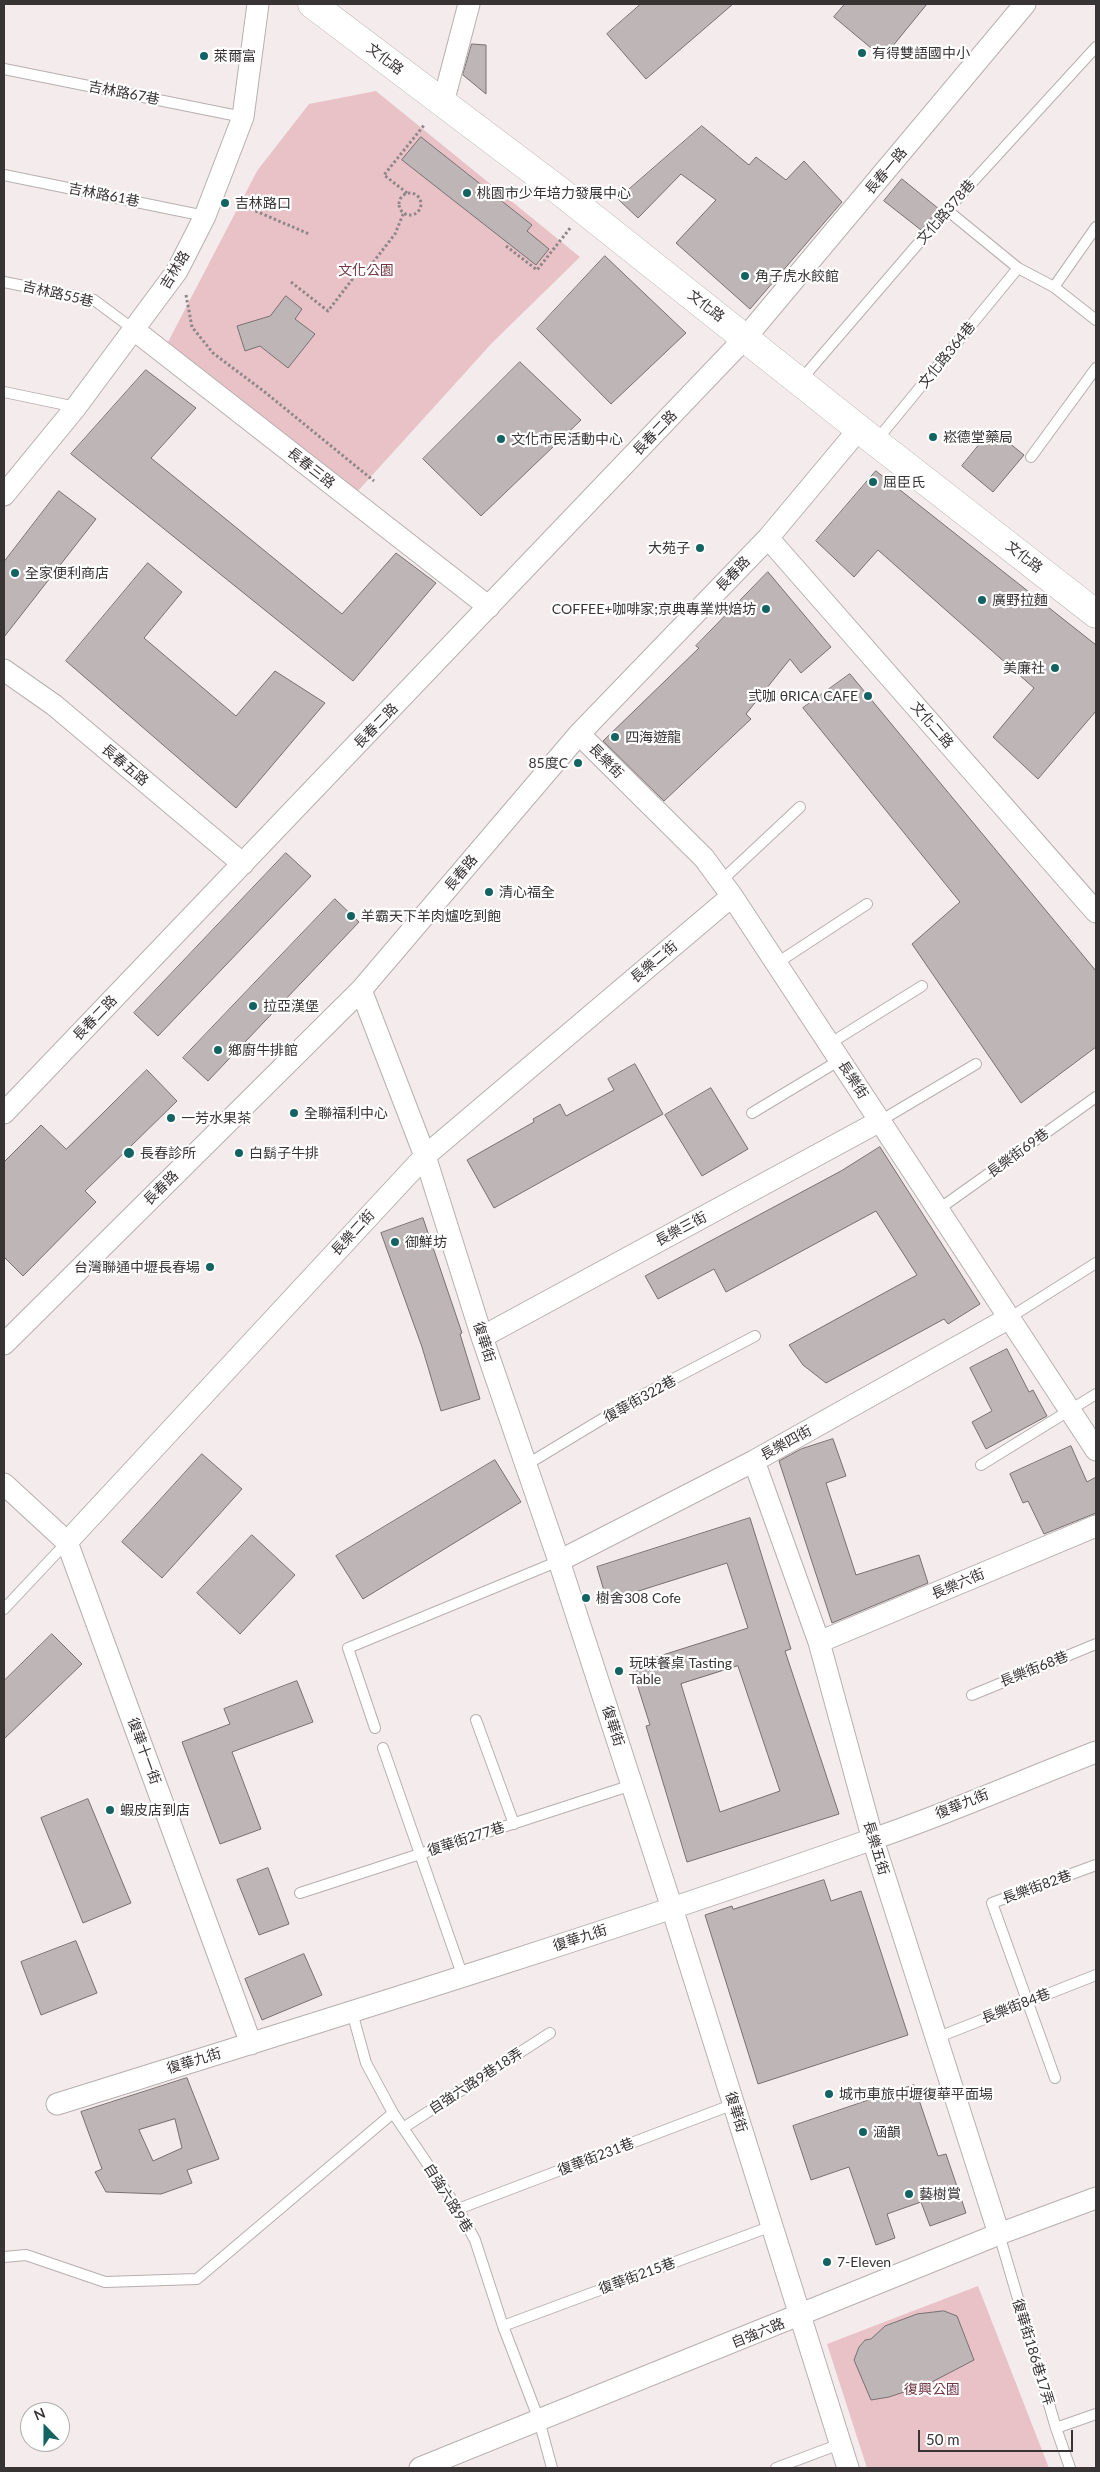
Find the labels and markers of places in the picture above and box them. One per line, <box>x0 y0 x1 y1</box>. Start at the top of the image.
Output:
place label: 有得雙語國中小 <box>872 45 970 61</box>
marker: 有得雙語國中小 <box>856 47 868 59</box>
place label: 萊爾富 <box>214 48 256 64</box>
marker: 萊爾富 <box>198 50 210 62</box>
place label: 桃園市少年培力發展中心 <box>477 185 631 201</box>
marker: 桃園市少年培力發展中心 <box>461 187 473 199</box>
place label: 吉林路口 <box>235 195 291 211</box>
marker: 吉林路口 <box>219 197 231 209</box>
place label: 角子虎水餃館 <box>755 268 839 284</box>
marker: 角子虎水餃館 <box>739 270 751 282</box>
place label: 崧德堂藥局 <box>943 429 1013 445</box>
place label: 文化市民活動中心 <box>511 431 623 447</box>
marker: 崧德堂藥局 <box>927 431 939 443</box>
marker: 文化市民活動中心 <box>495 433 507 445</box>
place label: 屈臣氏 <box>883 474 925 490</box>
marker: 屈臣氏 <box>867 476 879 488</box>
place label: 大苑子 <box>648 540 690 556</box>
marker: 大苑子 <box>694 542 706 554</box>
place label: 全家便利商店 <box>25 565 109 581</box>
marker: 全家便利商店 <box>9 567 21 579</box>
place label: 廣野拉麵 <box>992 592 1048 608</box>
marker: 廣野拉麵 <box>976 594 988 606</box>
place label: COFFEE+咖啡家;京典專業烘焙坊 <box>552 601 756 617</box>
marker: COFFEE+咖啡家;京典專業烘焙坊 <box>760 603 772 615</box>
place label: 美廉社 <box>1003 660 1045 676</box>
marker: 美廉社 <box>1049 662 1061 674</box>
place label: 弎咖 θRICA CAFE <box>748 688 858 704</box>
marker: 弎咖 θRICA CAFE <box>862 690 874 702</box>
place label: 四海遊龍 <box>625 729 681 745</box>
marker: 四海遊龍 <box>609 731 621 743</box>
place label: 85度C <box>528 755 568 771</box>
marker: 85度C <box>572 757 584 769</box>
place label: 清心福全 <box>499 884 555 900</box>
marker: 清心福全 <box>483 886 495 898</box>
place label: 羊霸天下羊肉爐吃到飽 <box>361 908 501 924</box>
marker: 羊霸天下羊肉爐吃到飽 <box>345 910 357 922</box>
place label: 拉亞漢堡 <box>263 998 319 1014</box>
marker: 拉亞漢堡 <box>247 1000 259 1012</box>
place label: 鄉廚牛排館 <box>228 1042 298 1058</box>
marker: 鄉廚牛排館 <box>212 1044 224 1056</box>
place label: 全聯福利中心 <box>304 1105 388 1121</box>
marker: 全聯福利中心 <box>288 1107 300 1119</box>
place label: 一芳水果茶 <box>181 1110 251 1126</box>
marker: 一芳水果茶 <box>165 1112 177 1124</box>
place label: 長春診所 <box>140 1145 196 1161</box>
place label: 白鬍子牛排 <box>249 1145 319 1161</box>
marker: 長春診所 <box>122 1146 136 1160</box>
marker: 白鬍子牛排 <box>233 1147 245 1159</box>
place label: 御鮮坊 <box>405 1234 447 1250</box>
marker: 御鮮坊 <box>389 1236 401 1248</box>
place label: 台灣聯通中壢長春場 <box>74 1259 200 1275</box>
marker: 台灣聯通中壢長春場 <box>204 1261 216 1273</box>
place label: 樹舍308 Cofe <box>596 1590 681 1606</box>
marker: 樹舍308 Cofe <box>580 1592 592 1604</box>
place label: 玩味餐桌 Tasting Table <box>629 1655 732 1688</box>
marker: 玩味餐桌 Tasting Table <box>613 1665 625 1677</box>
place label: 蝦皮店到店 <box>120 1802 190 1818</box>
marker: 蝦皮店到店 <box>104 1804 116 1816</box>
place label: 城市車旅中壢復華平面場 <box>839 2086 993 2102</box>
marker: 城市車旅中壢復華平面場 <box>823 2088 835 2100</box>
place label: 涵韻 <box>873 2124 901 2140</box>
marker: 涵韻 <box>857 2126 869 2138</box>
place label: 藝樹賞 <box>919 2186 961 2202</box>
marker: 藝樹賞 <box>903 2188 915 2200</box>
place label: 7-Eleven <box>837 2254 891 2270</box>
marker: 7-Eleven <box>821 2256 833 2268</box>

